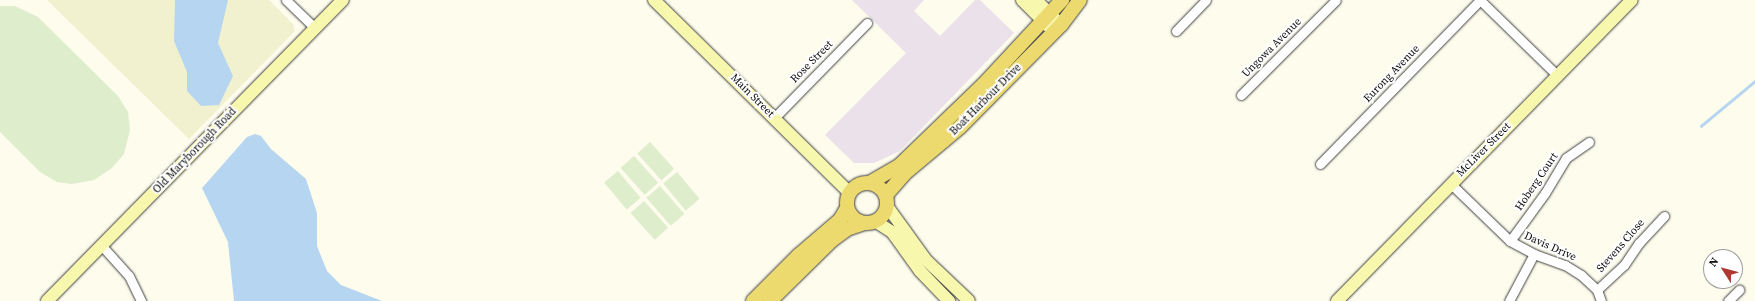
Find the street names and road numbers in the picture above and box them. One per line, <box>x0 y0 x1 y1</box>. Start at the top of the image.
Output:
street label: Ungowa Avenue <box>1240 16 1304 80</box>
street label: Rose Street <box>788 38 836 86</box>
street label: Eurong Avenue <box>1361 43 1423 105</box>
street label: Boat Harbour Drive <box>948 62 1024 138</box>
street label: Main Street <box>727 71 777 121</box>
street label: Old Maryborough Road <box>151 105 239 197</box>
street label: McLiver Street <box>1454 120 1514 180</box>
street label: Hoberg Court <box>1513 151 1561 213</box>
street label: Stevens Close <box>1594 217 1648 275</box>
street label: Davis Drive <box>1522 230 1578 264</box>

